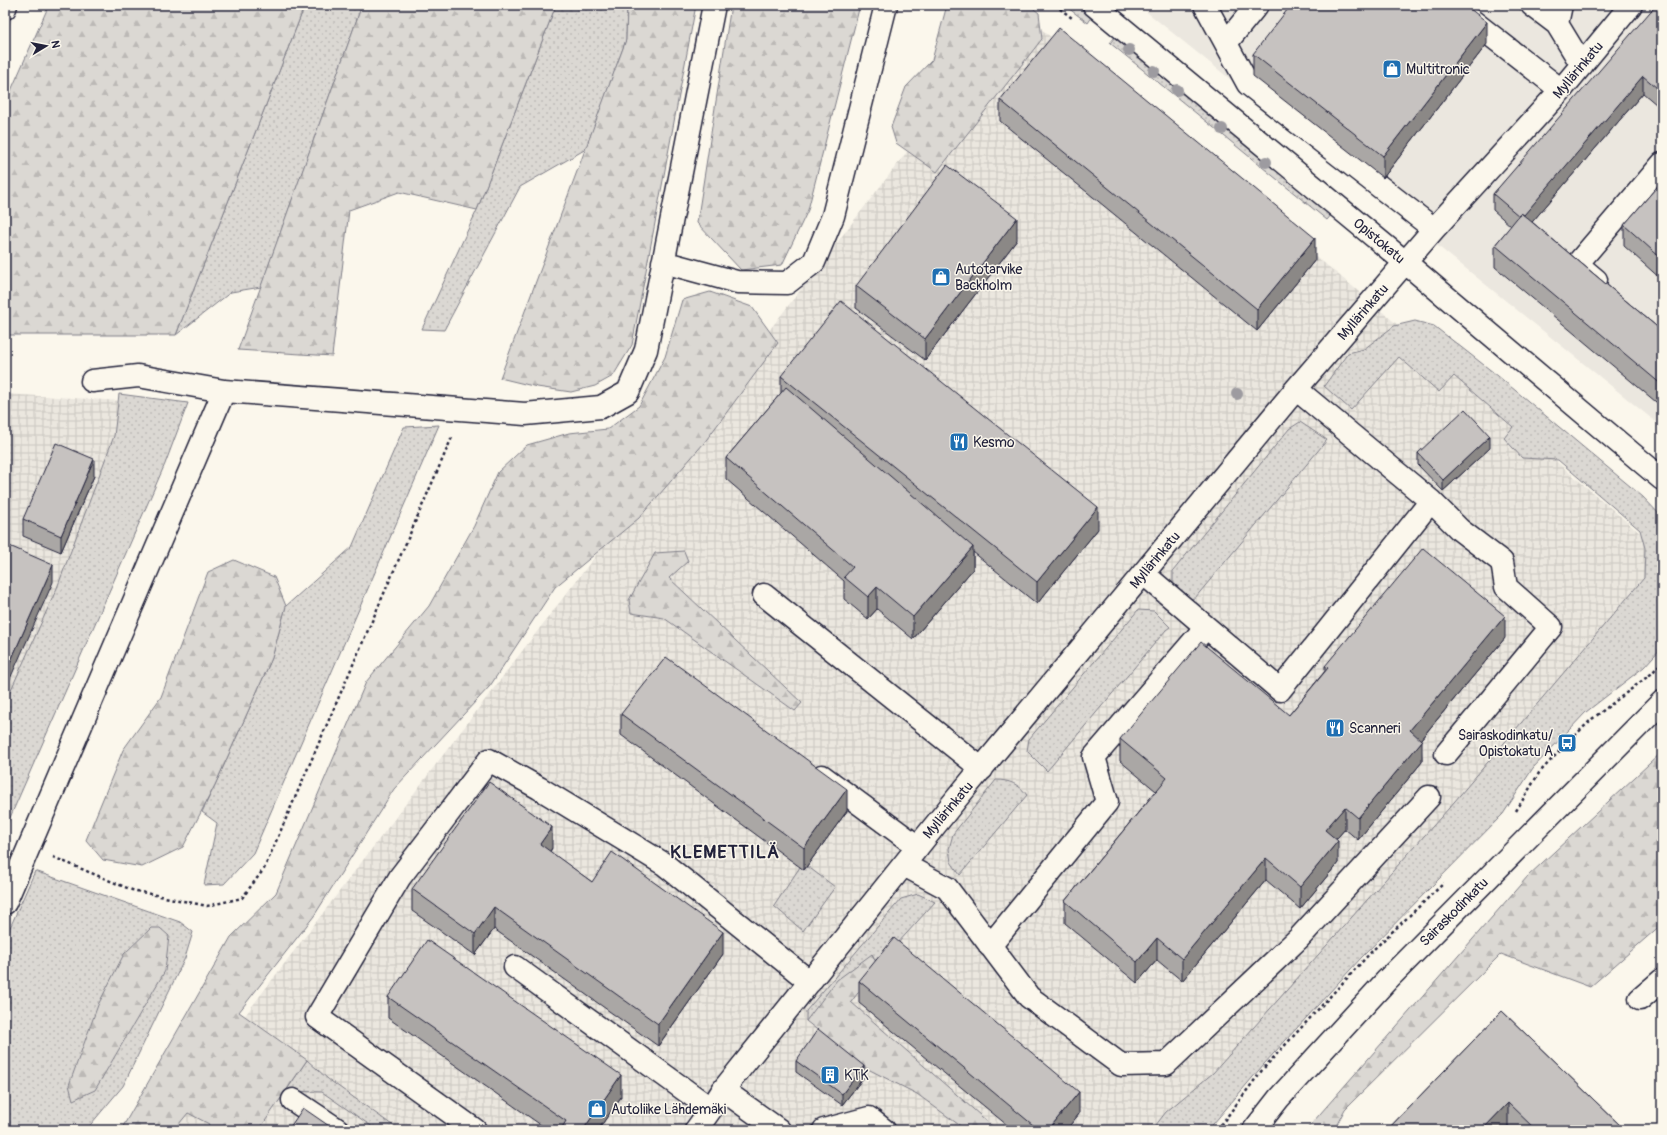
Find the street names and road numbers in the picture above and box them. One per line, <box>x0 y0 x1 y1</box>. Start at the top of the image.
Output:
street label: Myllärinkatu <box>1549 38 1607 102</box>
street label: Opistokatu <box>1350 215 1408 267</box>
street label: Myllärinkatu <box>1334 280 1392 344</box>
street label: Myllärinkatu <box>1126 528 1184 592</box>
street label: Myllärinkatu <box>919 778 977 842</box>
street label: Sairaskodinkatu <box>1416 874 1492 950</box>

